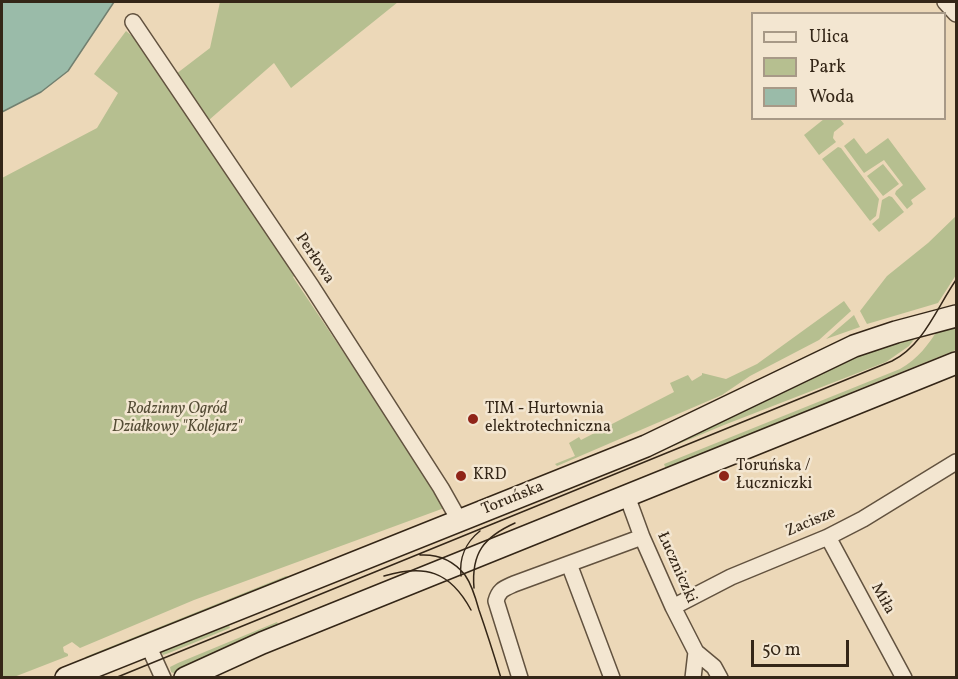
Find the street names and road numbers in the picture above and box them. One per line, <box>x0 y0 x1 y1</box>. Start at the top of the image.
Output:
street label: Perłowa <box>290 230 338 288</box>
street label: Toruńska <box>479 478 547 520</box>
street label: Zacisze <box>783 504 839 542</box>
street label: Łuczniczki <box>652 529 700 607</box>
street label: Miła <box>866 580 898 618</box>

